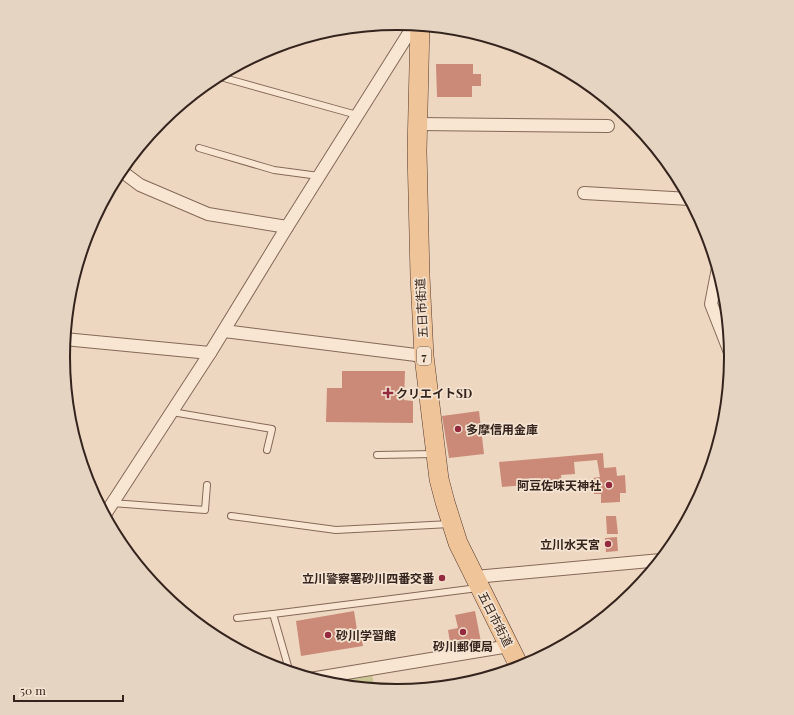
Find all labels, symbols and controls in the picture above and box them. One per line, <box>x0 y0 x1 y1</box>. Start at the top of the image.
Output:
street label: 五日市街道 <box>411 278 431 338</box>
road number: 7 <box>417 347 431 365</box>
place label: クリエイトSD <box>396 385 472 401</box>
marker: クリエイトSD <box>383 388 393 398</box>
place label: 多摩信用金庫 <box>466 421 538 437</box>
marker: 多摩信用金庫 <box>453 424 463 434</box>
place label: 阿豆佐味天神社 <box>517 477 601 493</box>
marker: 阿豆佐味天神社 <box>604 480 614 490</box>
place label: 立川水天宮 <box>540 536 600 552</box>
marker: 立川水天宮 <box>603 539 613 549</box>
place label: 立川警察署砂川四番交番 <box>302 570 435 586</box>
marker: 立川警察署砂川四番交番 <box>437 573 447 583</box>
street label: 五日市街道 <box>475 589 517 649</box>
place label: 砂川学習館 <box>335 627 396 643</box>
marker: 砂川郵便局 <box>458 627 468 637</box>
marker: 砂川学習館 <box>323 630 333 640</box>
place label: 砂川郵便局 <box>432 638 493 654</box>
scale bar <box>14 677 123 703</box>
text: 50 m <box>20 682 46 698</box>

